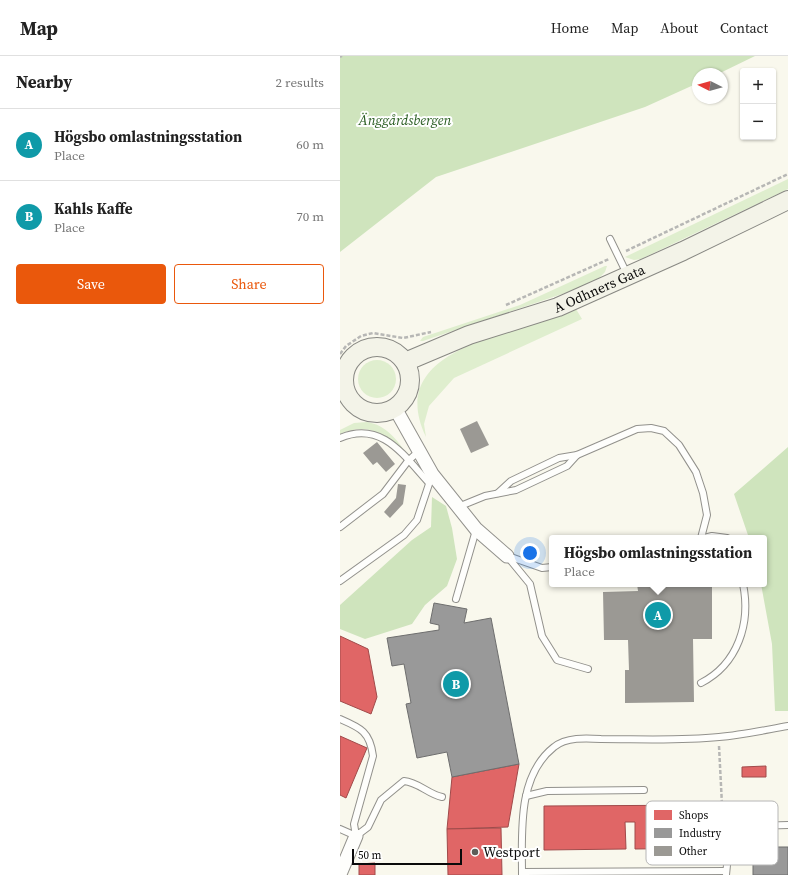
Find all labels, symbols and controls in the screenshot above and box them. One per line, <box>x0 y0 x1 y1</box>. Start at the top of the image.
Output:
text: Map <box>20 15 58 41</box>
text: Home <box>551 18 589 38</box>
text: Map <box>611 18 638 38</box>
text: About <box>660 18 698 38</box>
text: Contact <box>720 18 768 38</box>
north arrow <box>692 68 728 104</box>
map controls <box>740 68 776 140</box>
button: + <box>740 68 776 104</box>
text: Nearby <box>16 70 72 94</box>
text: 2 results <box>276 74 324 91</box>
button: − <box>740 104 776 140</box>
park label: Änggårdsbergen <box>358 110 452 130</box>
text: Högsbo omlastningsstation <box>54 126 242 147</box>
text: A <box>25 136 33 153</box>
text: 60 m <box>296 136 324 153</box>
text: Place <box>54 147 85 164</box>
text: Kahls Kaffe <box>54 198 132 219</box>
text: B <box>25 208 33 225</box>
text: 70 m <box>296 208 324 225</box>
text: Place <box>54 219 85 236</box>
street label: A Odhners Gata <box>550 259 649 318</box>
button: Save <box>16 264 166 304</box>
button: Share <box>174 264 324 304</box>
popup <box>549 535 767 587</box>
text: Högsbo omlastningsstation <box>564 542 752 563</box>
your location <box>520 543 540 563</box>
text: Place <box>564 563 595 580</box>
pin: A <box>645 600 671 630</box>
pin: B <box>443 669 469 699</box>
legend <box>646 801 778 865</box>
text: Shops <box>679 808 708 823</box>
text: Industry <box>679 826 721 841</box>
place label: Westport <box>483 842 540 862</box>
text: Other <box>679 844 708 859</box>
scale bar <box>352 847 462 866</box>
marker: Westport <box>470 847 480 857</box>
text: 50 m <box>358 848 381 863</box>

